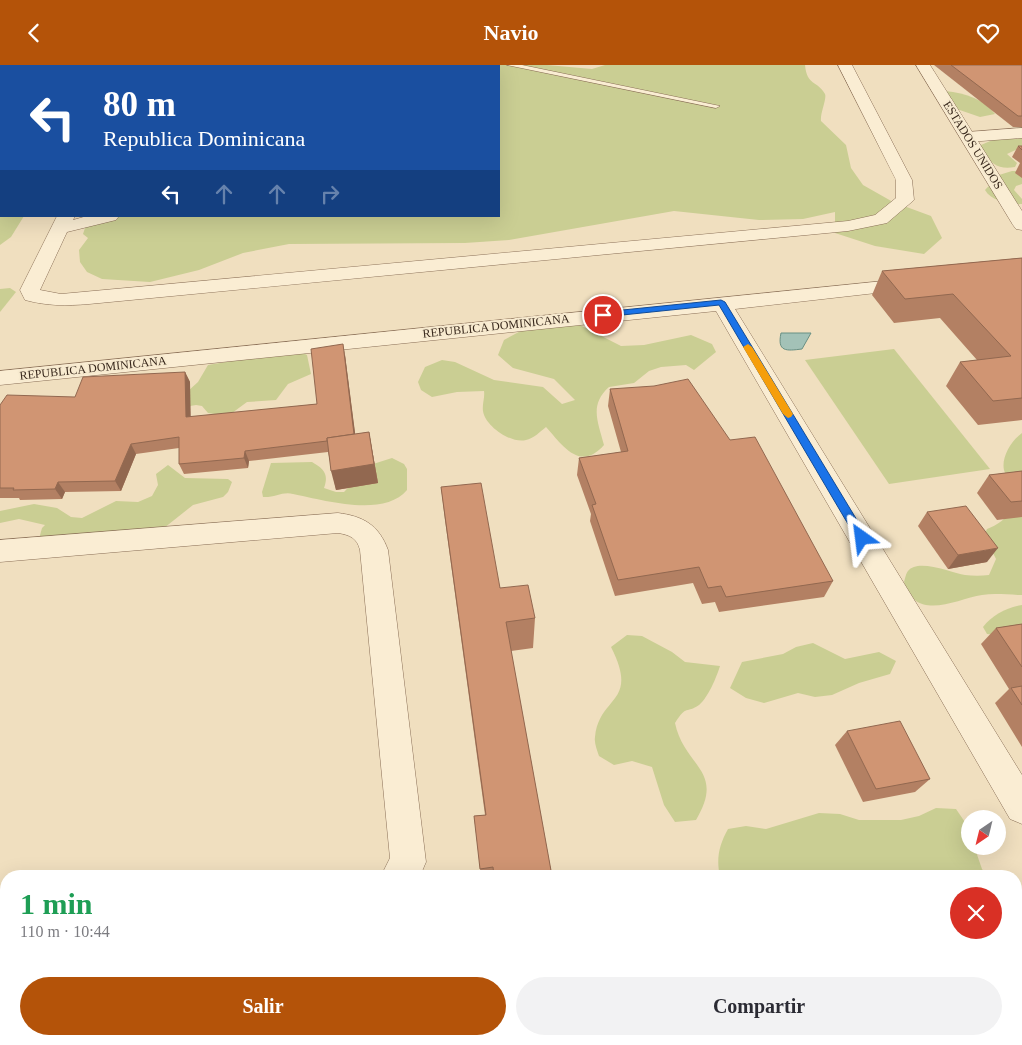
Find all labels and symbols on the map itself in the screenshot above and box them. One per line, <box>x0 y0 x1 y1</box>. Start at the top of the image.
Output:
street label: ESTADOS UNIDOS <box>940 98 1006 192</box>
pin <box>582 294 624 336</box>
street label: REPUBLICA DOMINICANA <box>422 311 570 341</box>
street label: REPUBLICA DOMINICANA <box>19 353 167 383</box>
position arrow <box>835 511 887 563</box>
north arrow <box>961 810 1006 855</box>

